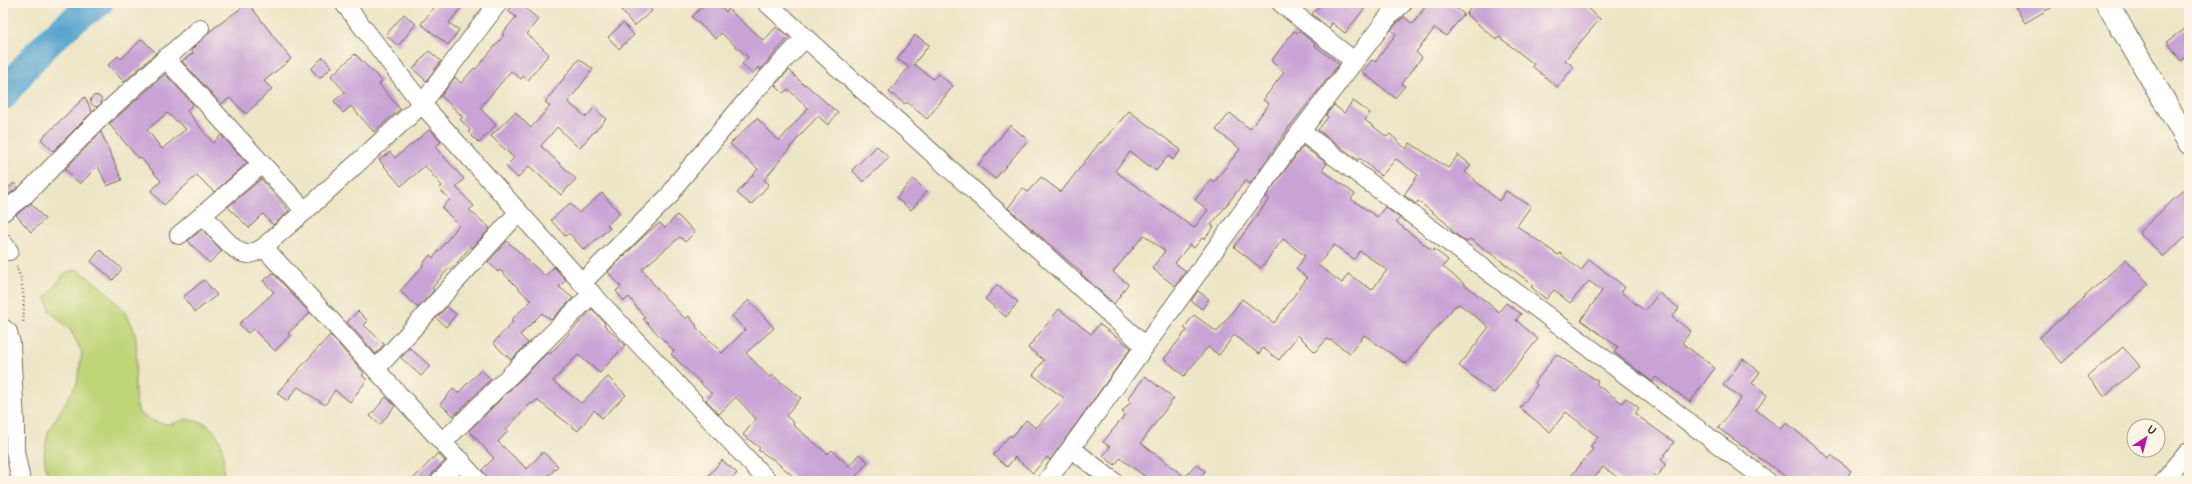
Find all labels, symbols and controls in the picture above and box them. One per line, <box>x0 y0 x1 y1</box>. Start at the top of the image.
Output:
north arrow <box>2126 418 2166 458</box>
text: U <box>2145 423 2158 438</box>

